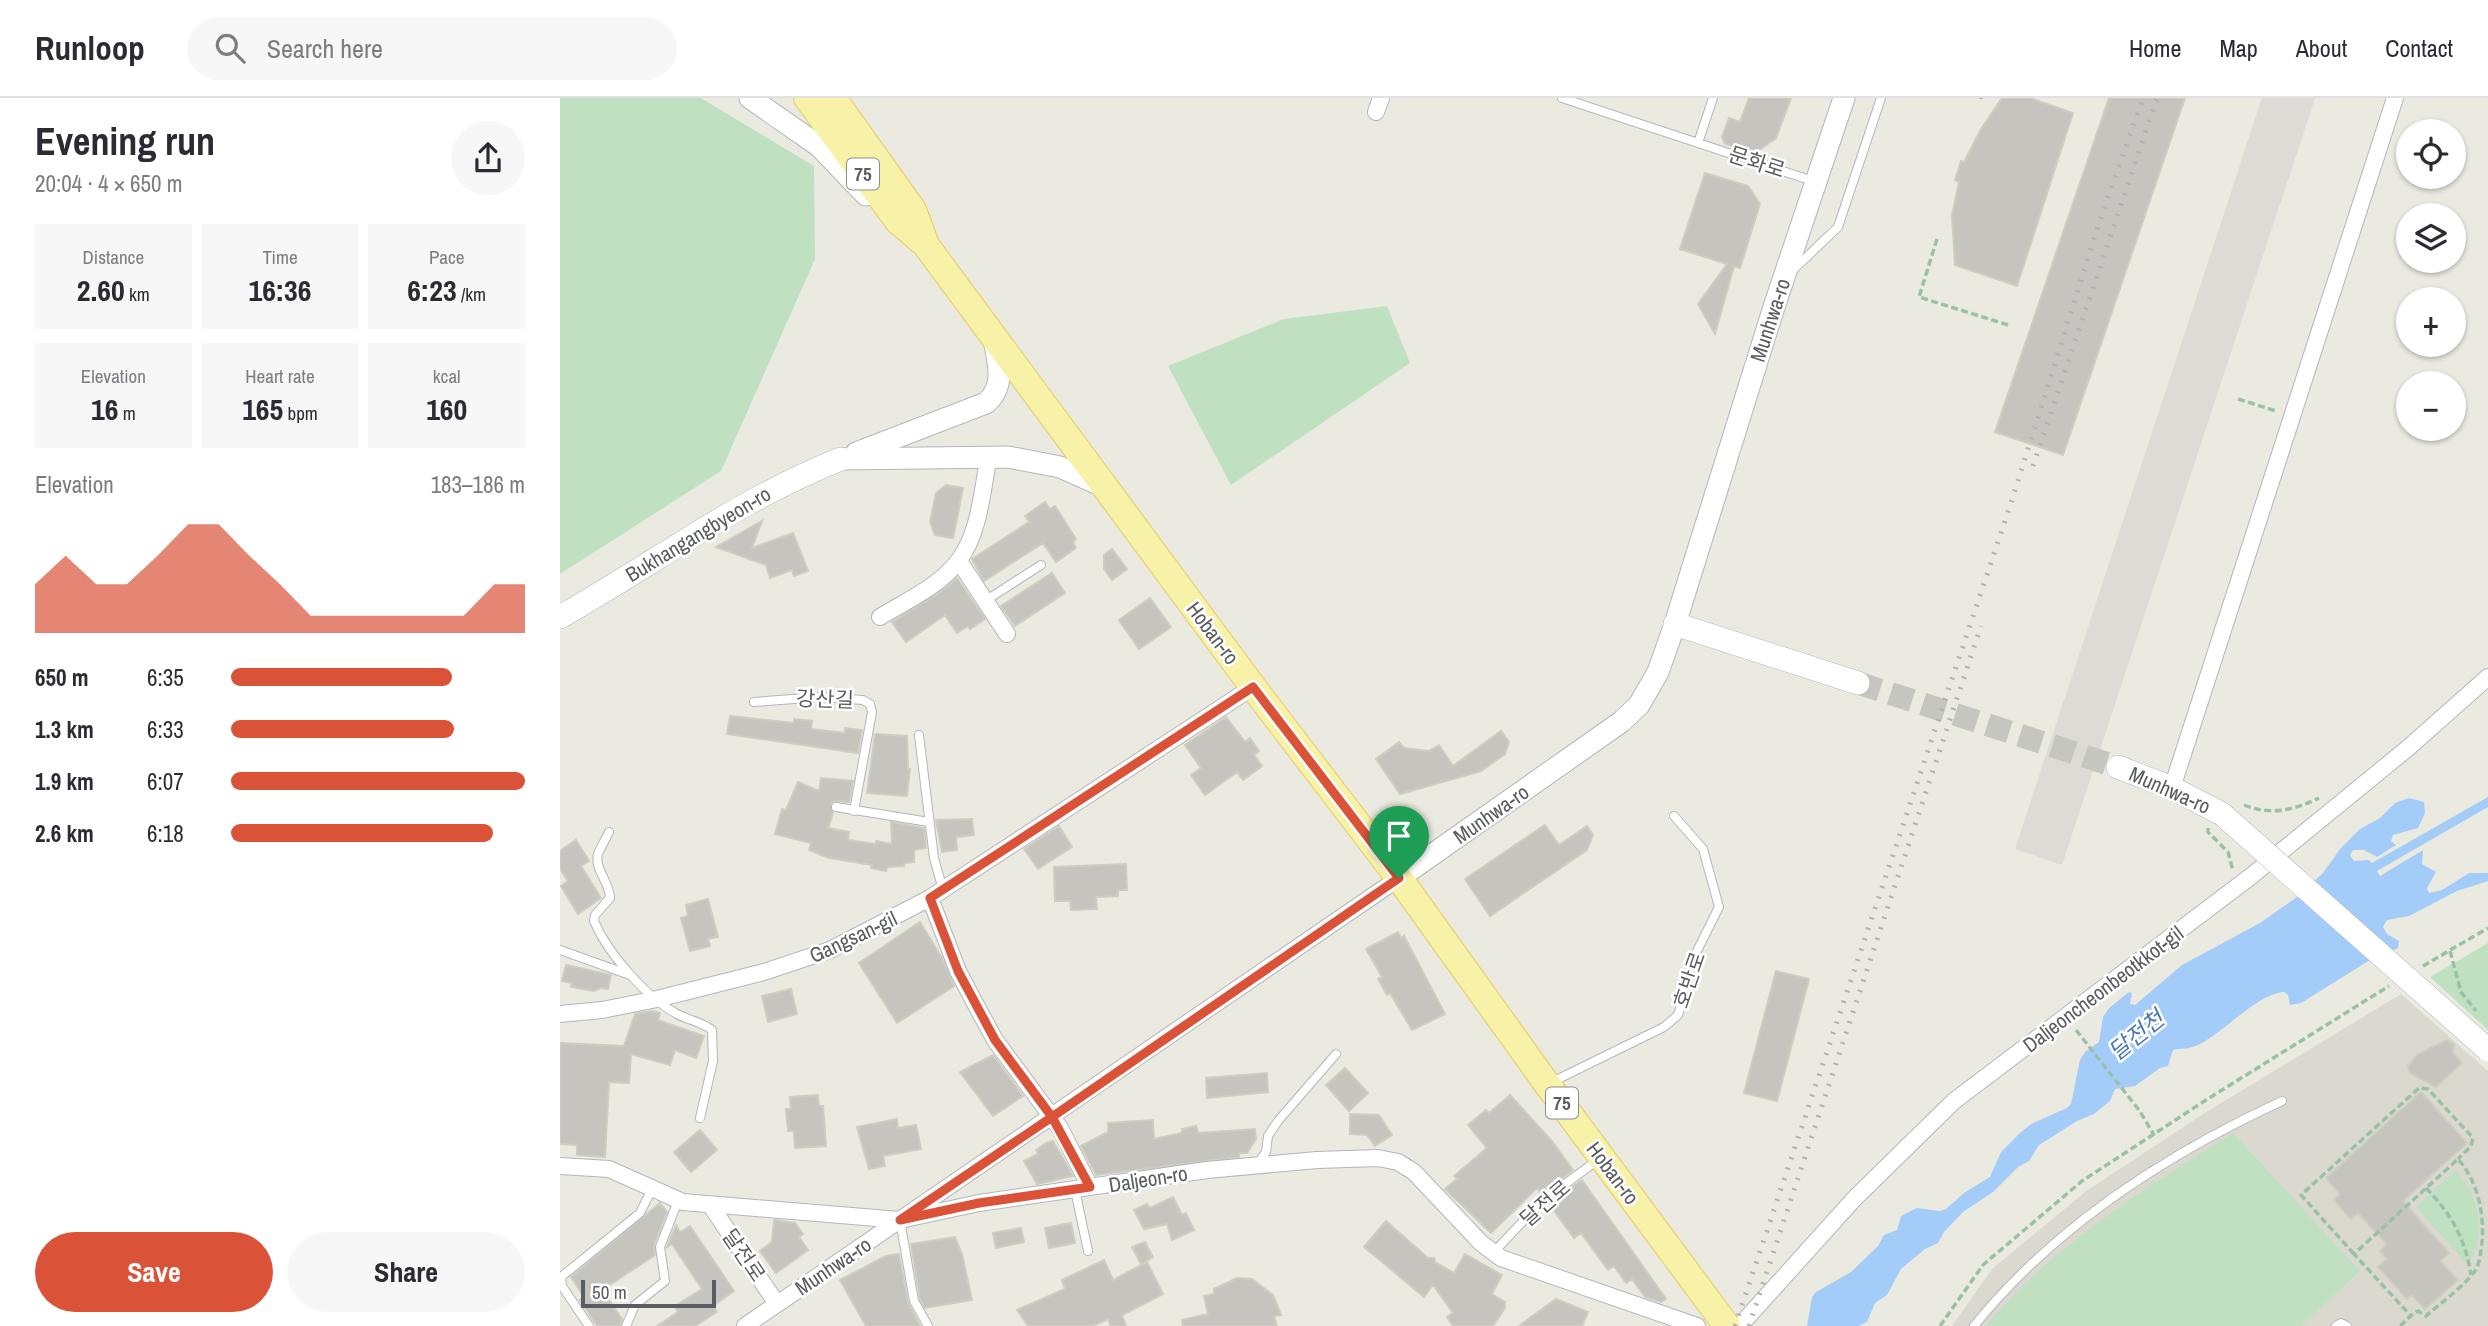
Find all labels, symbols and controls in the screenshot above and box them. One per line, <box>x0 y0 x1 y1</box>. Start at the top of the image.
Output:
search box <box>187 17 677 80</box>
text: Runloop <box>35 26 145 70</box>
icon: search <box>211 29 249 67</box>
text: Search here <box>267 31 383 66</box>
text: Home <box>2129 32 2181 64</box>
text: Map <box>2219 32 2258 64</box>
text: About <box>2296 32 2347 64</box>
text: Contact <box>2385 32 2453 64</box>
text: Evening run <box>35 116 215 167</box>
map controls <box>2396 119 2466 441</box>
button: locate <box>2396 119 2466 189</box>
button: share <box>451 121 525 195</box>
street label: 문화로 <box>1725 139 1789 185</box>
road number: 75 <box>847 158 879 190</box>
text: 20:04 · 4 × 650 m <box>35 168 182 199</box>
button: layers <box>2396 203 2466 273</box>
text: Distance <box>83 244 144 270</box>
text: Time <box>262 244 298 270</box>
text: Pace <box>429 244 464 270</box>
text: 2.60 <box>77 270 125 310</box>
text: 16:36 <box>249 270 311 310</box>
text: 6:23 <box>407 270 457 310</box>
street label: Munhwa-ro <box>1743 275 1797 365</box>
text: km <box>125 281 150 307</box>
text: /km <box>457 281 486 307</box>
button: + <box>2396 287 2466 357</box>
text: Elevation <box>81 363 146 389</box>
text: Heart rate <box>245 363 315 389</box>
text: kcal <box>433 363 461 389</box>
button: − <box>2396 371 2466 441</box>
text: 16 <box>91 389 118 429</box>
text: 165 <box>242 389 283 429</box>
text: 160 <box>426 389 467 429</box>
text: m <box>118 400 136 426</box>
text: bpm <box>283 400 318 426</box>
text: Elevation <box>35 469 114 500</box>
text: 183–186 m <box>431 469 525 500</box>
street label: Bukhangangbyeon-ro <box>620 479 776 589</box>
street label: Hoban-ro <box>1180 596 1246 670</box>
text: 650 m <box>35 662 88 693</box>
text: 6:35 <box>147 662 184 693</box>
street label: 강산길 <box>796 683 854 715</box>
text: 1.3 km <box>35 714 94 745</box>
text: 6:33 <box>147 714 184 745</box>
street label: Munhwa-ro <box>2125 759 2215 821</box>
text: 1.9 km <box>35 766 94 797</box>
text: 6:07 <box>147 766 184 797</box>
street label: Munhwa-ro <box>1447 777 1535 851</box>
pin <box>1369 806 1429 878</box>
icon: arrive <box>1380 817 1418 855</box>
text: 2.6 km <box>35 818 94 849</box>
text: 6:18 <box>147 818 184 849</box>
street label: Gangsan-gil <box>804 904 902 970</box>
street label: Daljeoncheonbeotkkot-gil <box>2017 919 2189 1059</box>
street label: 호반로 <box>1666 948 1712 1012</box>
water label: 달전천 <box>2102 1001 2173 1067</box>
road number: 75 <box>1546 1088 1578 1119</box>
street label: Hoban-ro <box>1580 1136 1646 1210</box>
street label: Daljeon-ro <box>1107 1158 1189 1200</box>
street label: 달전로 <box>1514 1173 1576 1233</box>
street label: 달전로 <box>716 1223 772 1287</box>
street label: Munhwa-ro <box>789 1230 877 1302</box>
button: Save <box>35 1232 273 1312</box>
button: Share <box>287 1232 525 1312</box>
scale bar <box>581 1277 716 1309</box>
text: 50 m <box>592 1279 627 1305</box>

